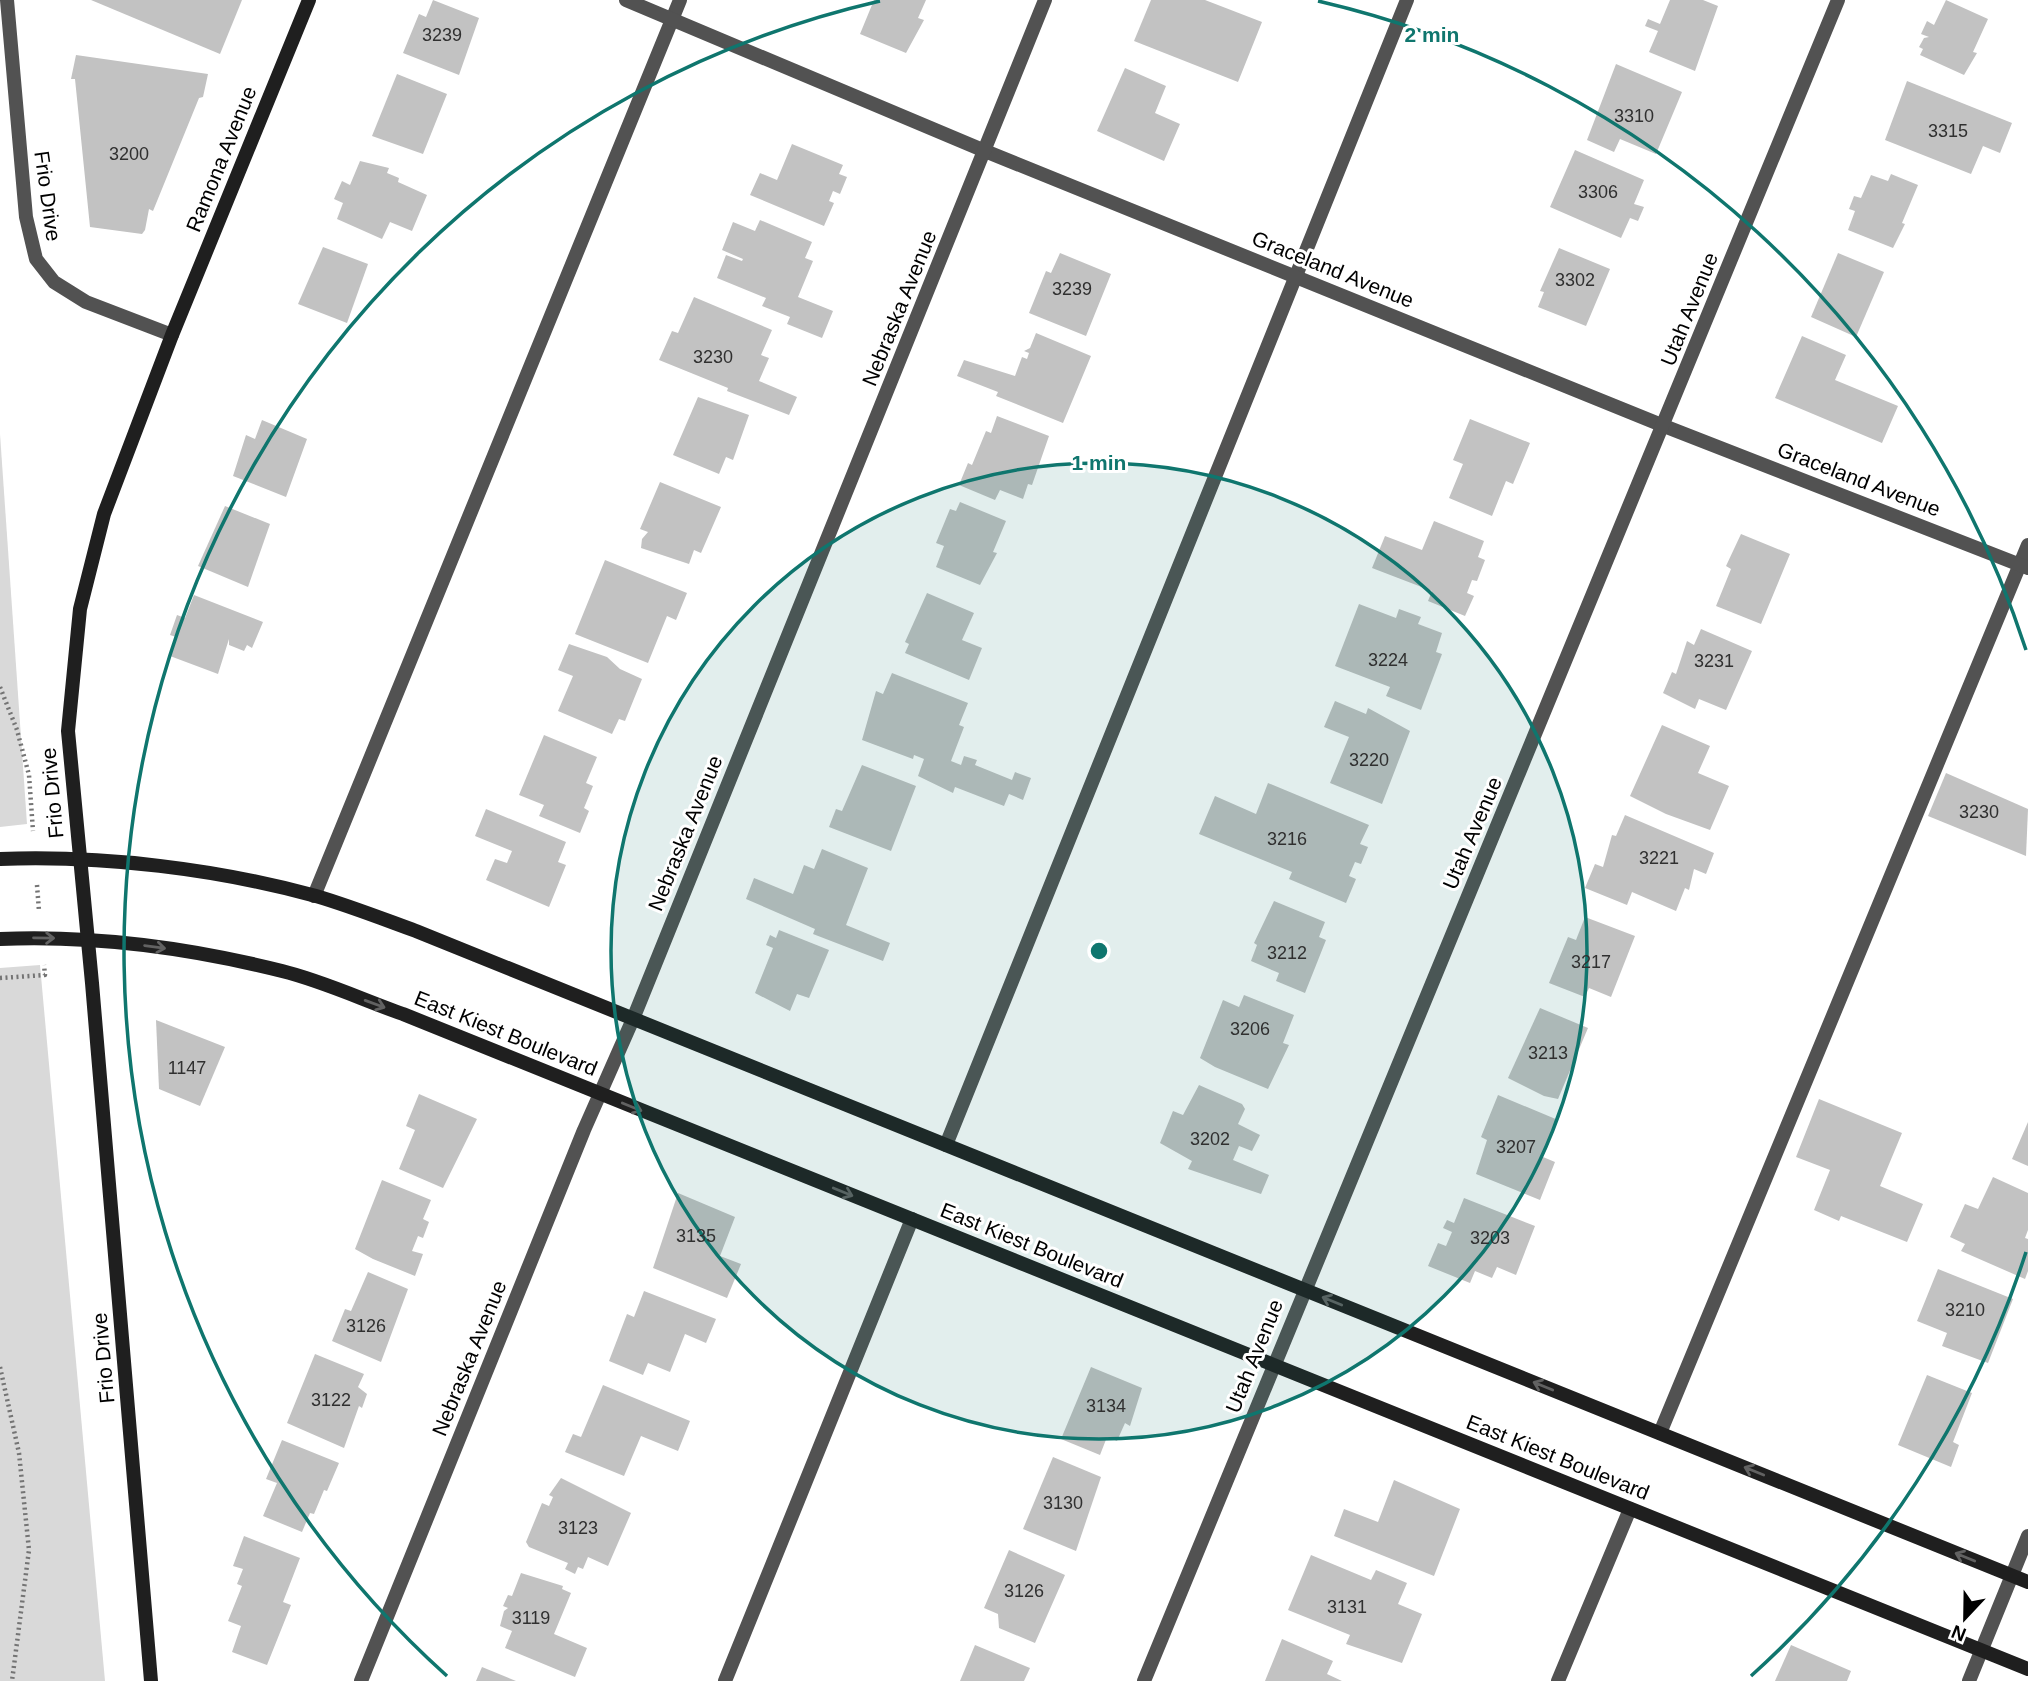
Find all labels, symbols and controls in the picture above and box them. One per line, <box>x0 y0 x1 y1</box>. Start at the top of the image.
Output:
text: 2 min <box>1405 23 1459 46</box>
house number: 3239 <box>422 25 462 45</box>
street label: Ramona Avenue <box>181 83 261 235</box>
house number: 3310 <box>1614 106 1654 126</box>
house number: 3315 <box>1928 121 1968 141</box>
house number: 3200 <box>109 144 149 164</box>
street label: Frio Drive <box>30 149 66 243</box>
house number: 3306 <box>1578 182 1618 202</box>
street label: Graceland Avenue <box>1249 226 1417 312</box>
street label: Nebraska Avenue <box>857 227 941 389</box>
street label: Utah Avenue <box>1656 249 1722 369</box>
house number: 3302 <box>1555 270 1595 290</box>
house number: 3239 <box>1052 279 1092 299</box>
house number: 3230 <box>693 347 733 367</box>
street label: Graceland Avenue <box>1774 437 1944 521</box>
text: 1 min <box>1072 451 1126 474</box>
house number: 3224 <box>1368 650 1408 670</box>
house number: 3231 <box>1694 651 1734 671</box>
street label: Frio Drive <box>37 747 67 839</box>
house number: 3220 <box>1349 750 1389 770</box>
street label: Nebraska Avenue <box>643 752 727 914</box>
street label: Utah Avenue <box>1438 773 1506 893</box>
house number: 3230 <box>1959 802 1999 822</box>
house number: 3216 <box>1267 829 1307 849</box>
house number: 3221 <box>1639 848 1679 868</box>
one-way arrow <box>32 931 55 945</box>
centre of rings <box>1087 939 1111 963</box>
one-way arrow <box>144 940 166 953</box>
house number: 3212 <box>1267 943 1307 963</box>
house number: 3217 <box>1571 952 1611 972</box>
street label: East Kiest Boulevard <box>411 986 601 1080</box>
one-way arrow <box>363 999 385 1011</box>
house number: 3206 <box>1230 1019 1270 1039</box>
house number: 3213 <box>1528 1043 1568 1063</box>
house number: 1147 <box>168 1058 206 1078</box>
one-way arrow <box>620 1101 642 1114</box>
house number: 3202 <box>1190 1129 1230 1149</box>
house number: 3207 <box>1496 1137 1536 1157</box>
one-way arrow <box>831 1186 853 1199</box>
street label: East Kiest Boulevard <box>937 1198 1127 1292</box>
house number: 3135 <box>676 1226 716 1246</box>
house number: 3203 <box>1470 1228 1510 1248</box>
street label: Nebraska Avenue <box>427 1277 511 1439</box>
one-way arrow <box>1321 1294 1343 1307</box>
street label: Utah Avenue <box>1221 1296 1287 1416</box>
house number: 3210 <box>1945 1300 1985 1320</box>
street label: Frio Drive <box>88 1312 118 1404</box>
house number: 3126 <box>346 1316 386 1336</box>
one-way arrow <box>1532 1379 1554 1392</box>
house number: 3122 <box>311 1390 351 1410</box>
house number: 3134 <box>1086 1396 1126 1416</box>
street label: East Kiest Boulevard <box>1463 1410 1653 1504</box>
one-way arrow <box>1743 1464 1765 1477</box>
house number: 3130 <box>1043 1493 1083 1513</box>
house number: 3123 <box>558 1518 598 1538</box>
one-way arrow <box>1954 1549 1976 1562</box>
house number: 3126 <box>1004 1581 1044 1601</box>
north arrow <box>1930 1583 2000 1653</box>
house number: 3131 <box>1327 1597 1367 1617</box>
house number: 3119 <box>512 1608 550 1628</box>
text: N <box>1949 1621 1969 1646</box>

